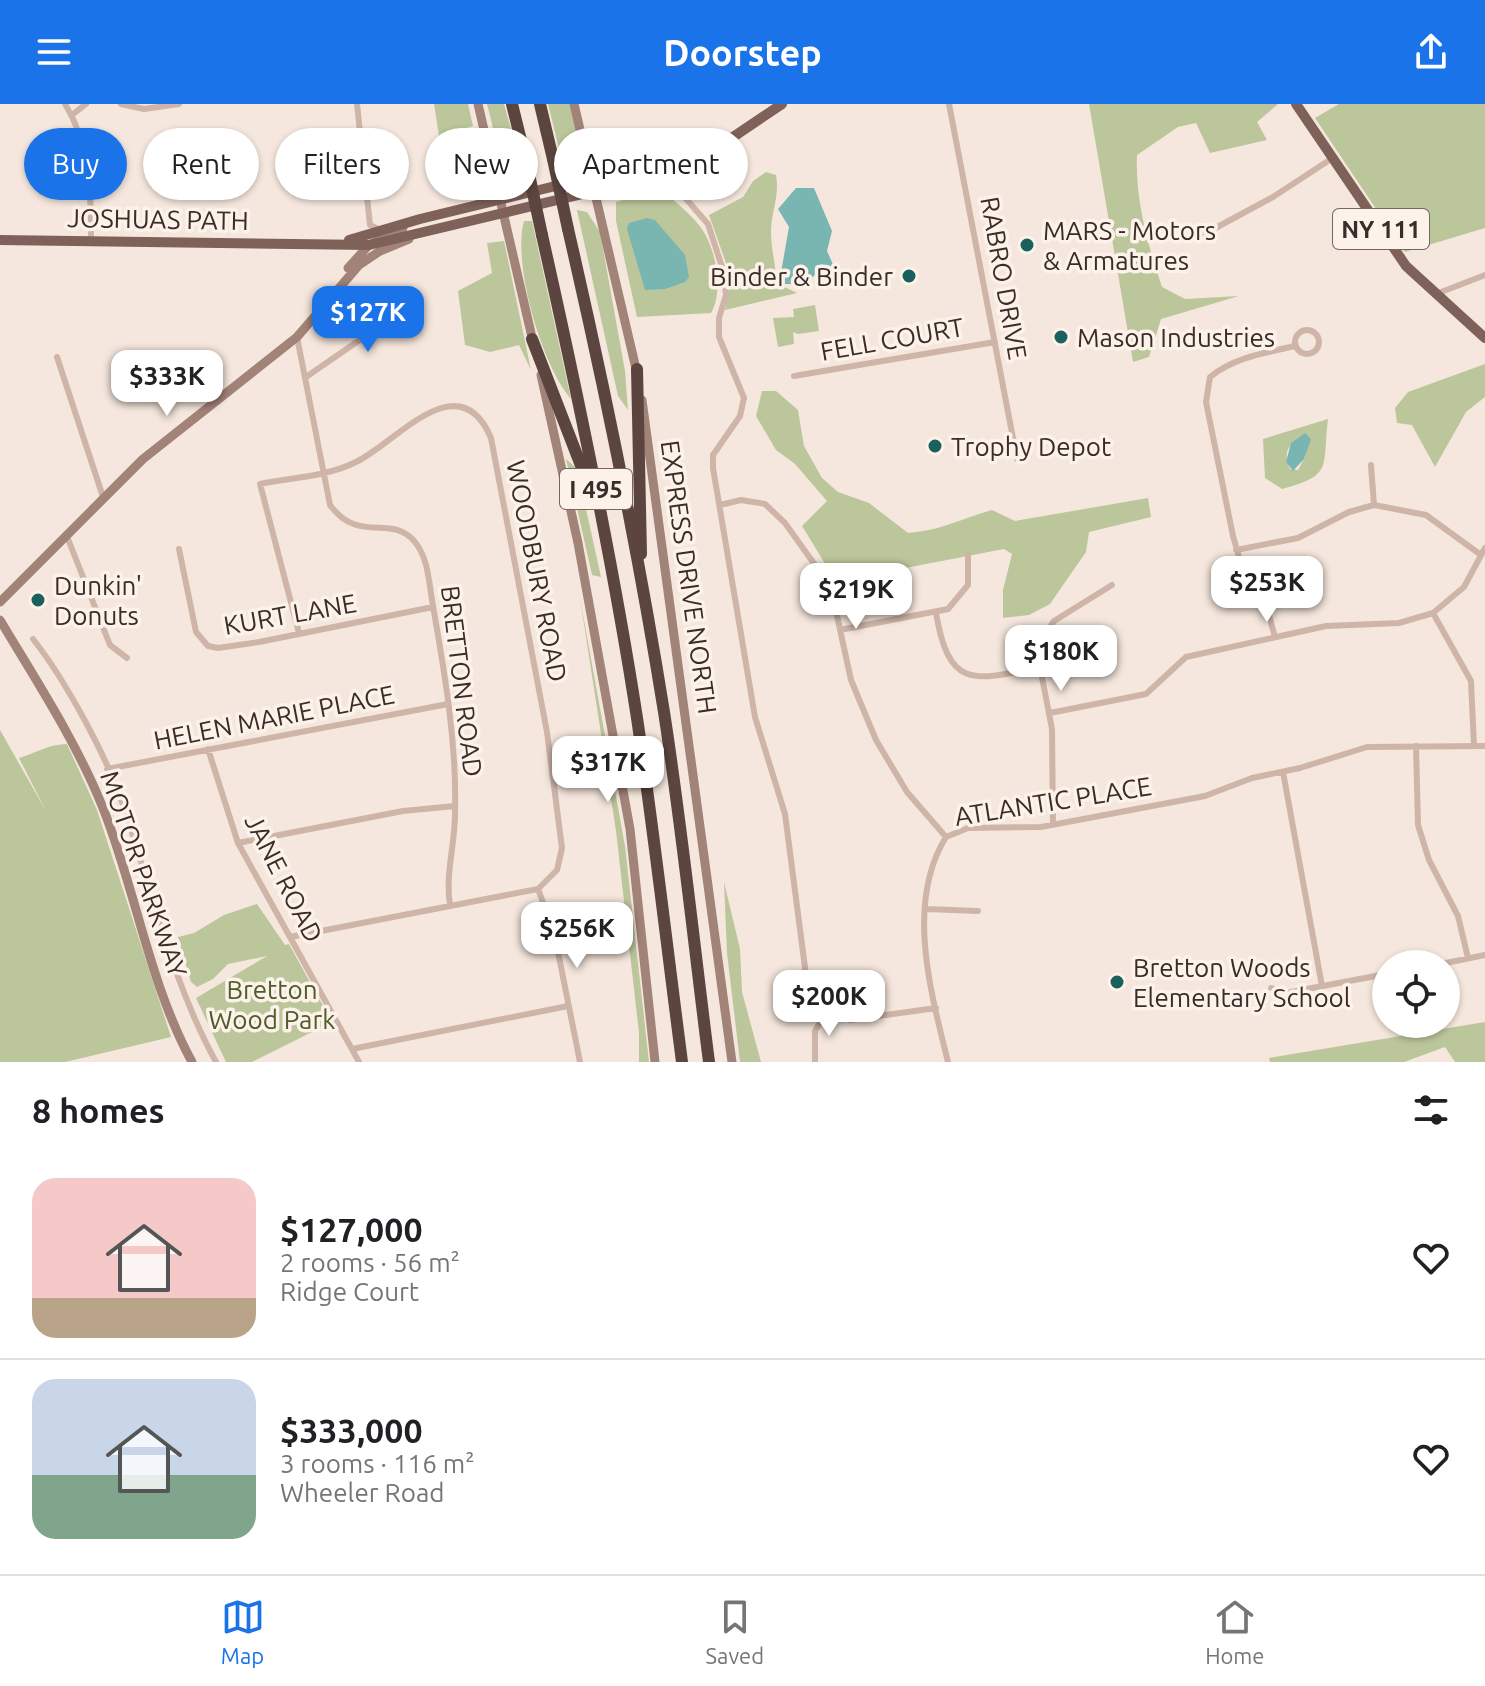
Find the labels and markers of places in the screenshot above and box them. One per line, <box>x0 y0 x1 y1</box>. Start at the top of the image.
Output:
place label: MARS - Motors & Armatures <box>1043 216 1216 275</box>
marker: MARS - Motors & Armatures <box>1018 236 1036 254</box>
place label: Binder & Binder <box>710 262 893 291</box>
marker: Binder & Binder <box>900 267 918 285</box>
pin: $127K <box>312 286 424 354</box>
place label: Mason Industries <box>1077 323 1275 352</box>
marker: Mason Industries <box>1052 328 1070 346</box>
pin: $333K <box>111 350 223 418</box>
place label: Trophy Depot <box>951 432 1111 461</box>
marker: Trophy Depot <box>926 437 944 455</box>
pin: $253K <box>1211 556 1323 624</box>
pin: $219K <box>800 563 912 631</box>
place label: Dunkin' Donuts <box>54 571 142 630</box>
marker: Dunkin' Donuts <box>29 591 47 609</box>
pin: $180K <box>1005 625 1117 693</box>
pin: $317K <box>552 736 664 804</box>
pin: $256K <box>521 902 633 970</box>
place label: Bretton Woods Elementary School <box>1133 953 1351 1012</box>
pin: $200K <box>773 970 885 1038</box>
marker: Bretton Woods Elementary School <box>1108 973 1126 991</box>

